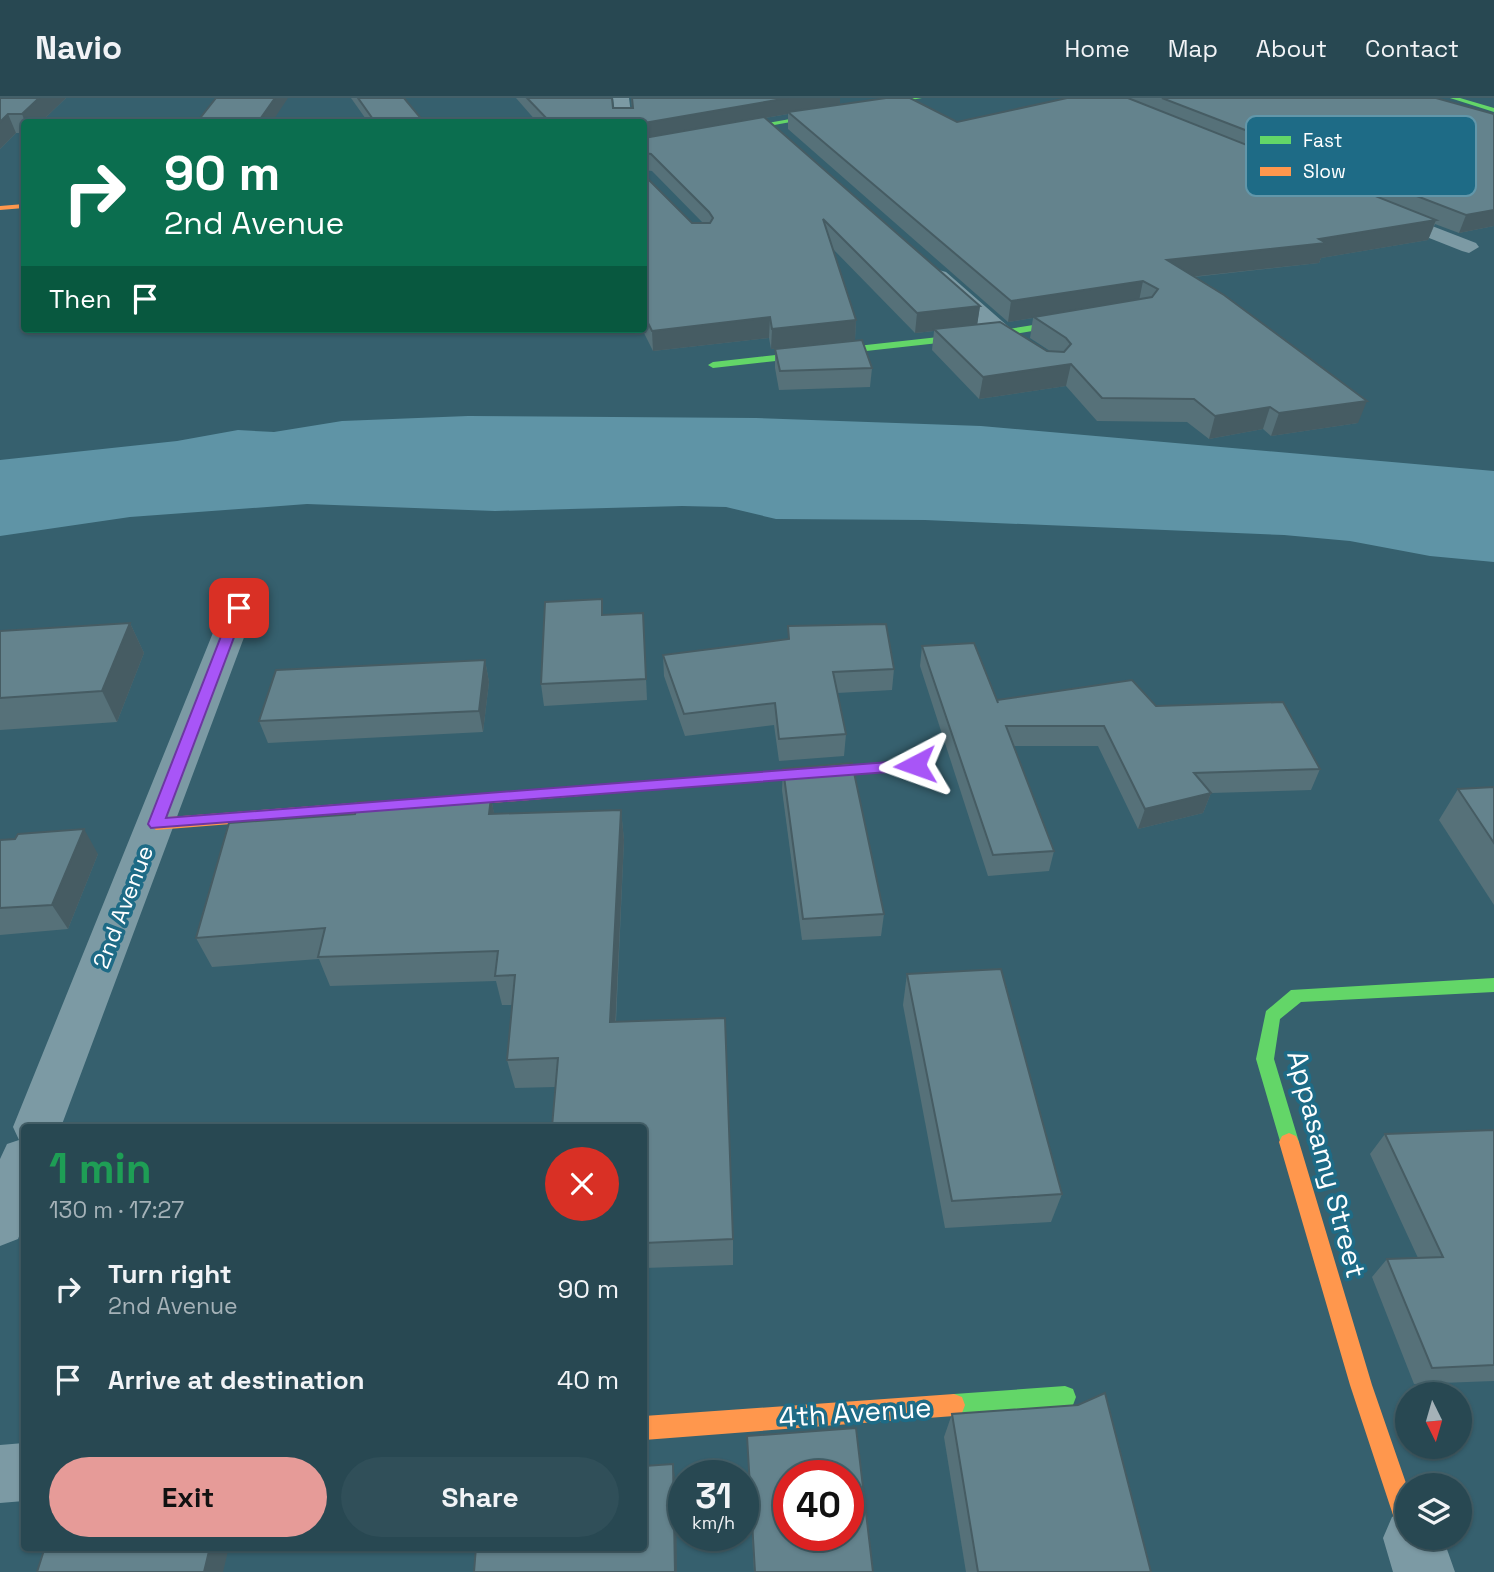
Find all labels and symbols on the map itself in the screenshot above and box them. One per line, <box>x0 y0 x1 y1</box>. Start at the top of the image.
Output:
legend <box>1246 116 1476 196</box>
text: Fast <box>1303 128 1343 153</box>
text: Slow <box>1303 159 1346 184</box>
pin <box>209 578 269 638</box>
position arrow <box>878 728 952 802</box>
street label: 2nd Avenue <box>86 841 160 973</box>
street label: Appasamy Street <box>1279 1046 1375 1282</box>
north arrow <box>1395 1382 1472 1460</box>
street label: 4th Avenue <box>777 1389 933 1435</box>
speed limit sign: 40 <box>773 1460 864 1551</box>

